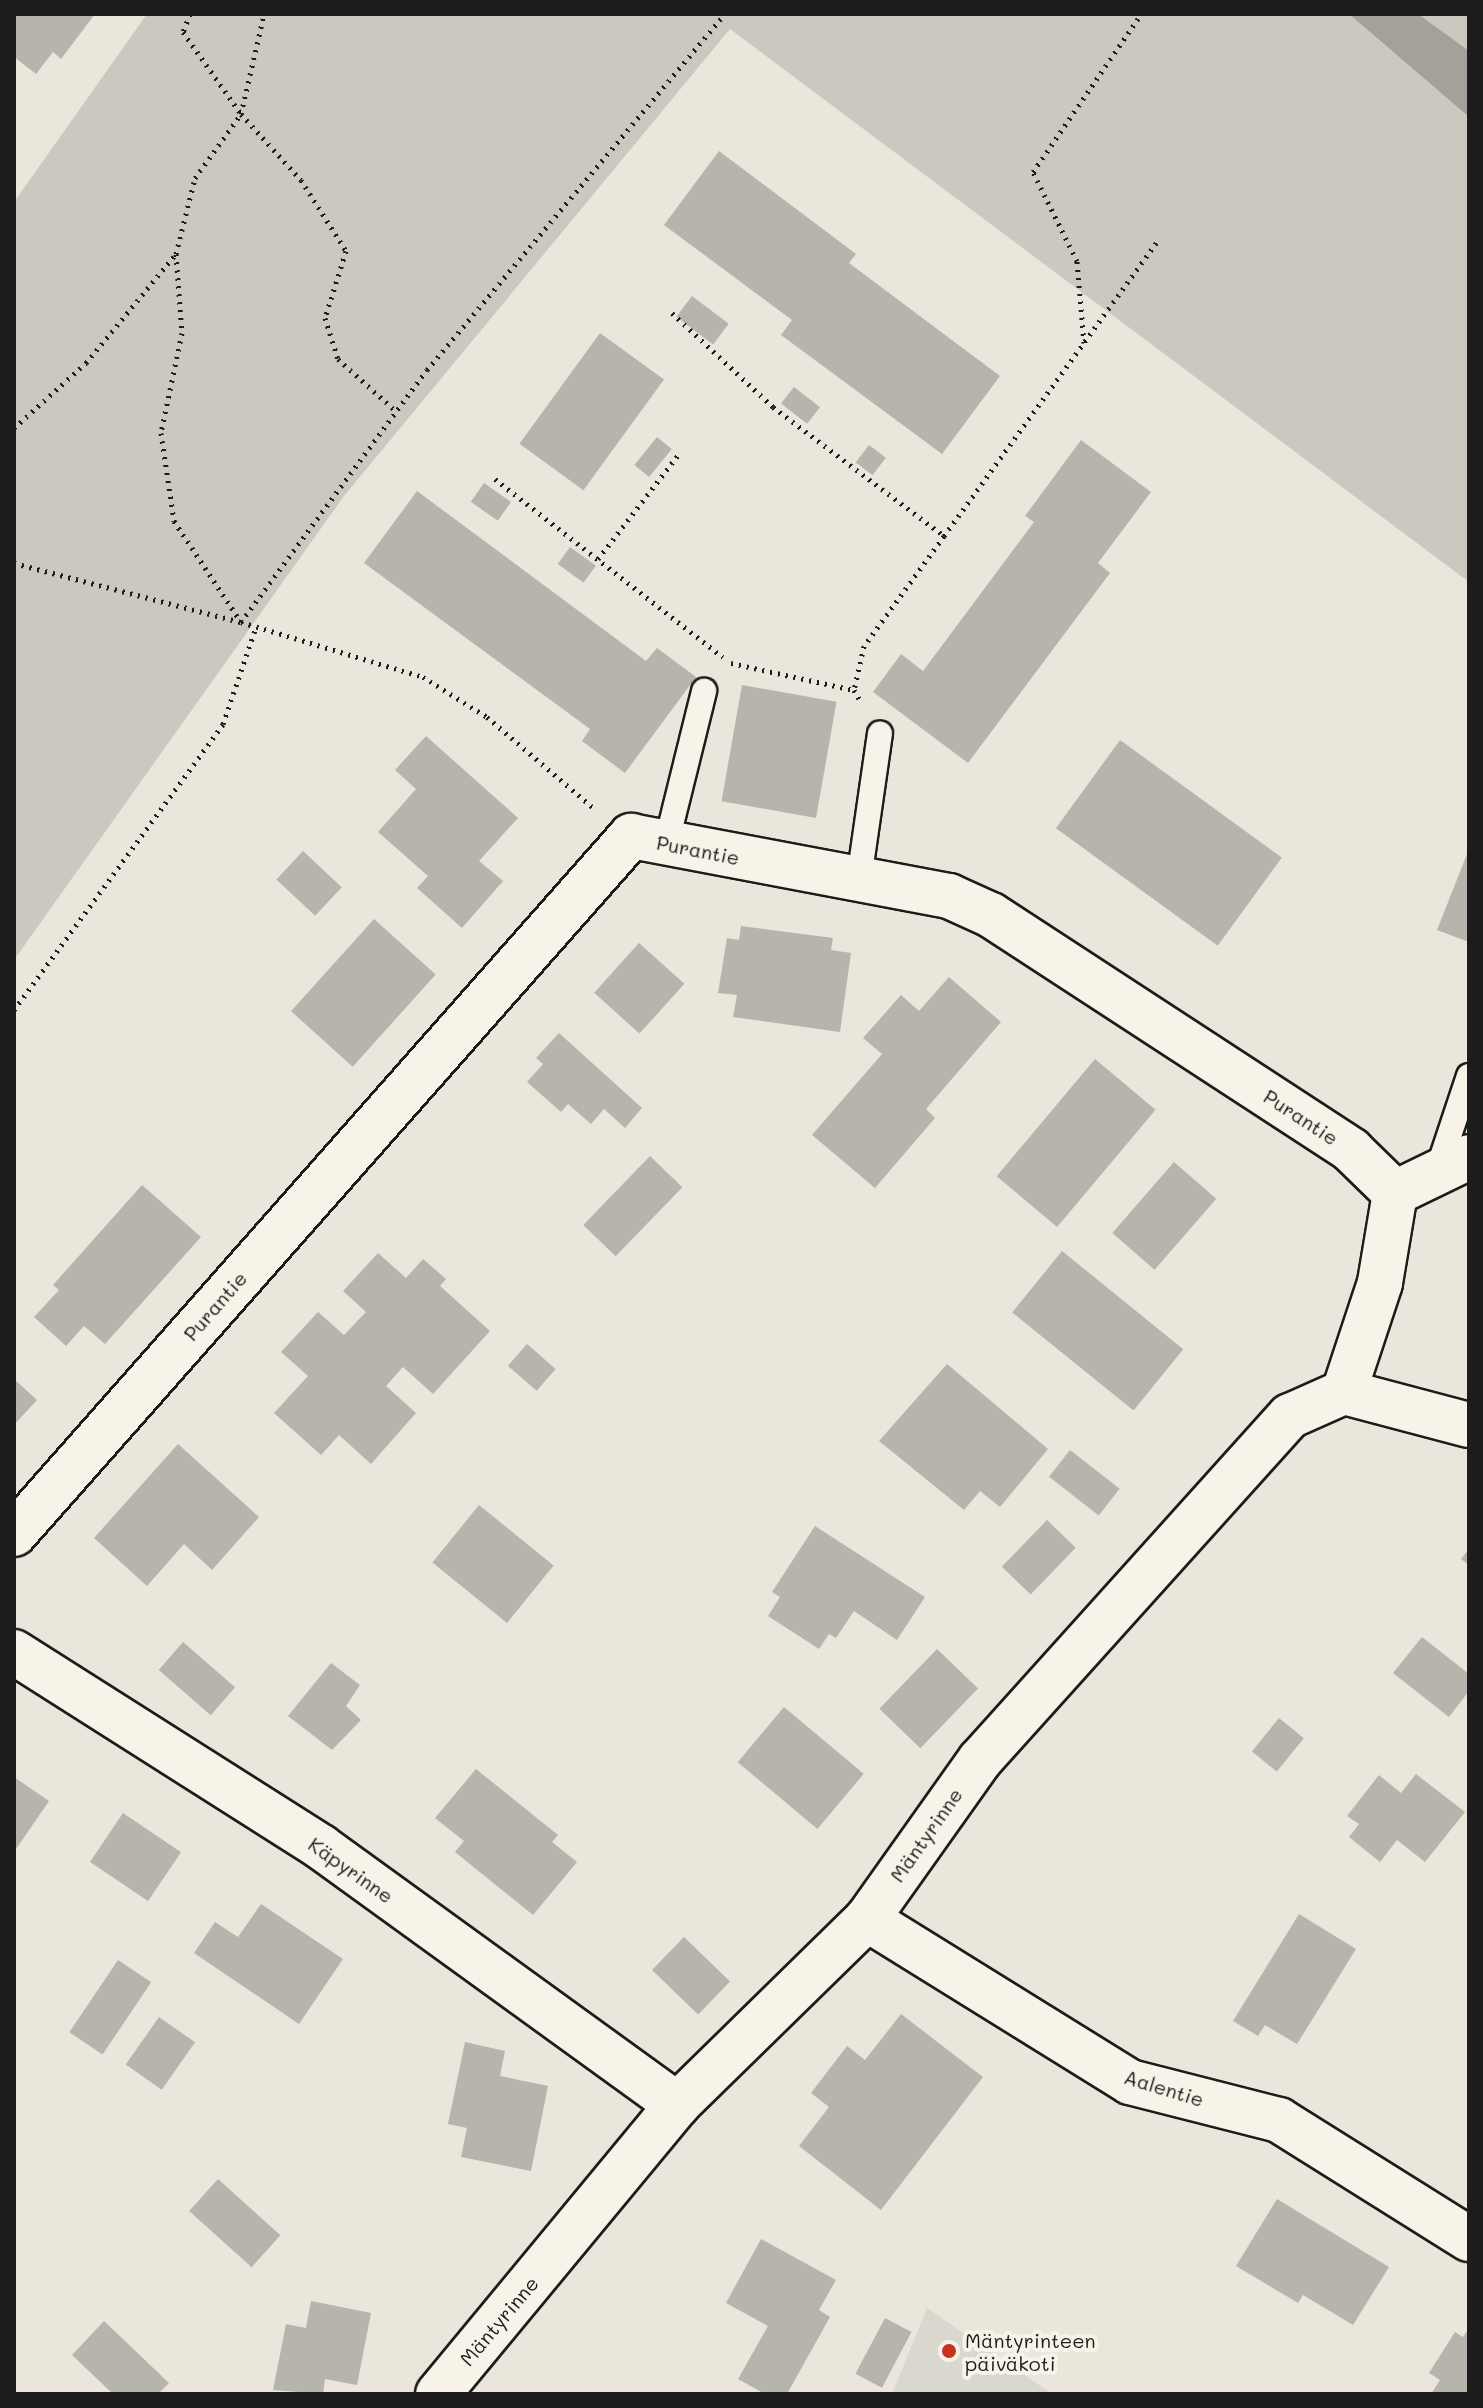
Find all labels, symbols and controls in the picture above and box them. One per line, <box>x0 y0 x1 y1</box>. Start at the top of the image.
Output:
street label: Purantie <box>654 830 742 870</box>
street label: Purantie <box>1259 1084 1343 1150</box>
street label: Purantie <box>178 1266 252 1346</box>
street label: Mäntyrinne <box>885 1783 967 1887</box>
street label: Käpyrinne <box>304 1832 398 1908</box>
street label: Aalentie <box>1121 2065 1207 2111</box>
street label: Mäntyrinne <box>455 2271 543 2371</box>
place label: Mäntyrinteen päiväkoti <box>965 2328 1096 2375</box>
marker: Mäntyrinteen päiväkoti <box>940 2342 958 2360</box>

